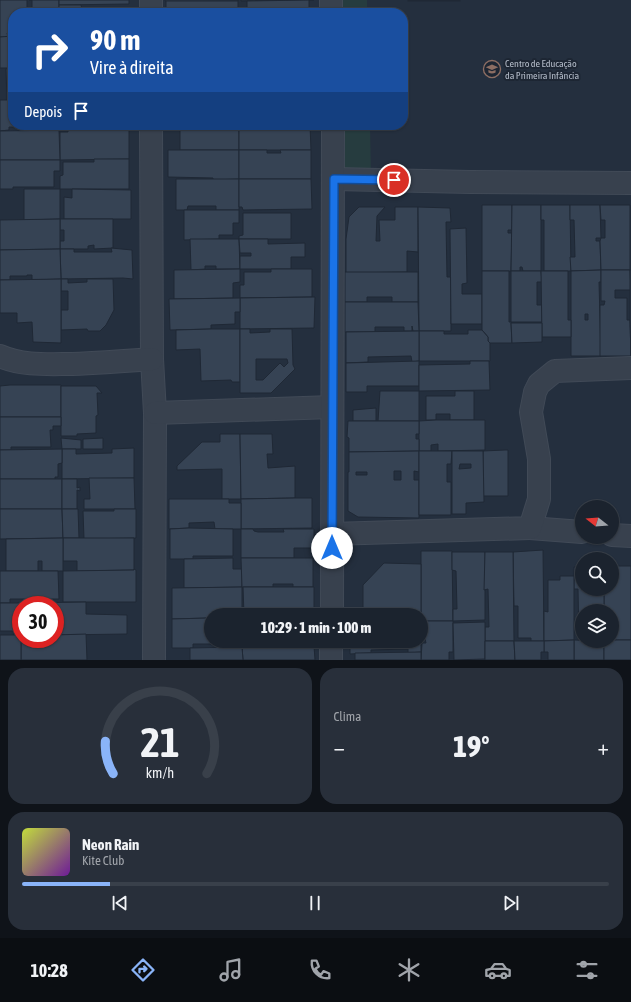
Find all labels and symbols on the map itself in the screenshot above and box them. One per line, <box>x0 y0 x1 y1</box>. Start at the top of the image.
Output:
place label: Centro de Educação da Primeira Infância <box>505 58 579 81</box>
school or university icon: Centro de Educação da Primeira Infância <box>482 59 502 79</box>
pin <box>377 163 411 197</box>
north arrow <box>575 500 619 544</box>
position arrow <box>311 527 353 569</box>
speed limit sign: 30 <box>12 596 64 648</box>

